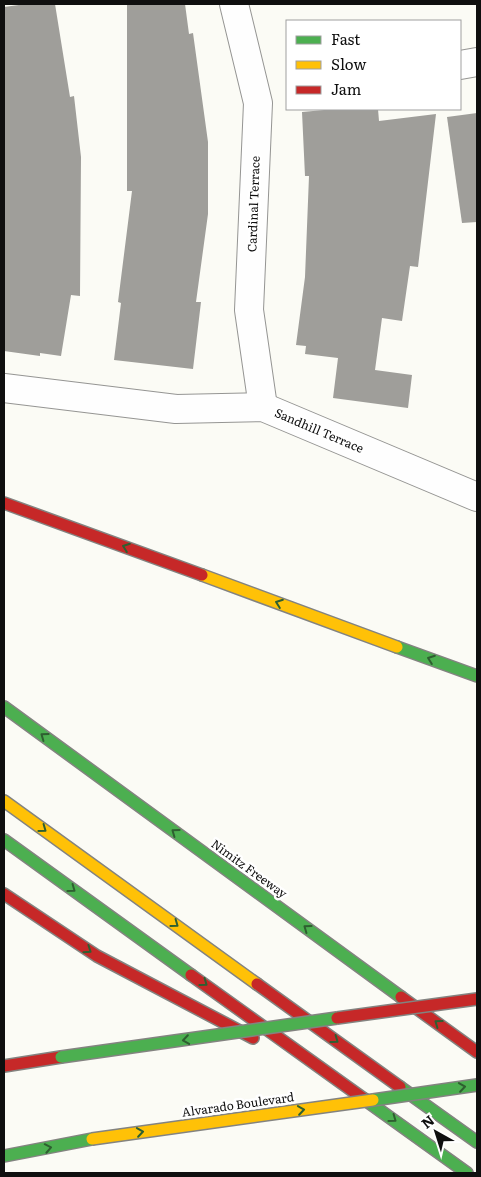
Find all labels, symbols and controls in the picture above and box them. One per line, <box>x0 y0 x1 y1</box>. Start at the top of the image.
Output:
legend <box>286 20 461 110</box>
text: Fast <box>331 27 360 50</box>
text: Slow <box>331 52 366 75</box>
text: Jam <box>331 77 362 100</box>
street label: Cardinal Terrace <box>242 155 264 252</box>
street label: Sandhill Terrace <box>272 403 367 457</box>
one-way arrow <box>122 543 131 553</box>
one-way arrow <box>275 599 284 609</box>
one-way arrow <box>428 655 436 665</box>
one-way arrow <box>41 734 50 742</box>
one-way arrow <box>37 823 47 832</box>
one-way arrow <box>171 829 181 838</box>
street label: Nimitz Freeway <box>208 834 291 902</box>
one-way arrow <box>66 883 76 892</box>
one-way arrow <box>169 918 179 927</box>
one-way arrow <box>303 925 312 934</box>
one-way arrow <box>82 944 92 953</box>
one-way arrow <box>198 977 208 986</box>
one-way arrow <box>435 1021 444 1029</box>
one-way arrow <box>182 1034 190 1045</box>
one-way arrow <box>329 1034 339 1043</box>
one-way arrow <box>458 1083 466 1093</box>
street label: Alvarado Boulevard <box>181 1087 296 1121</box>
one-way arrow <box>297 1105 305 1116</box>
north arrow <box>411 1107 461 1157</box>
text: N <box>416 1109 438 1133</box>
one-way arrow <box>387 1113 397 1122</box>
one-way arrow <box>136 1128 144 1138</box>
one-way arrow <box>43 1143 52 1153</box>

